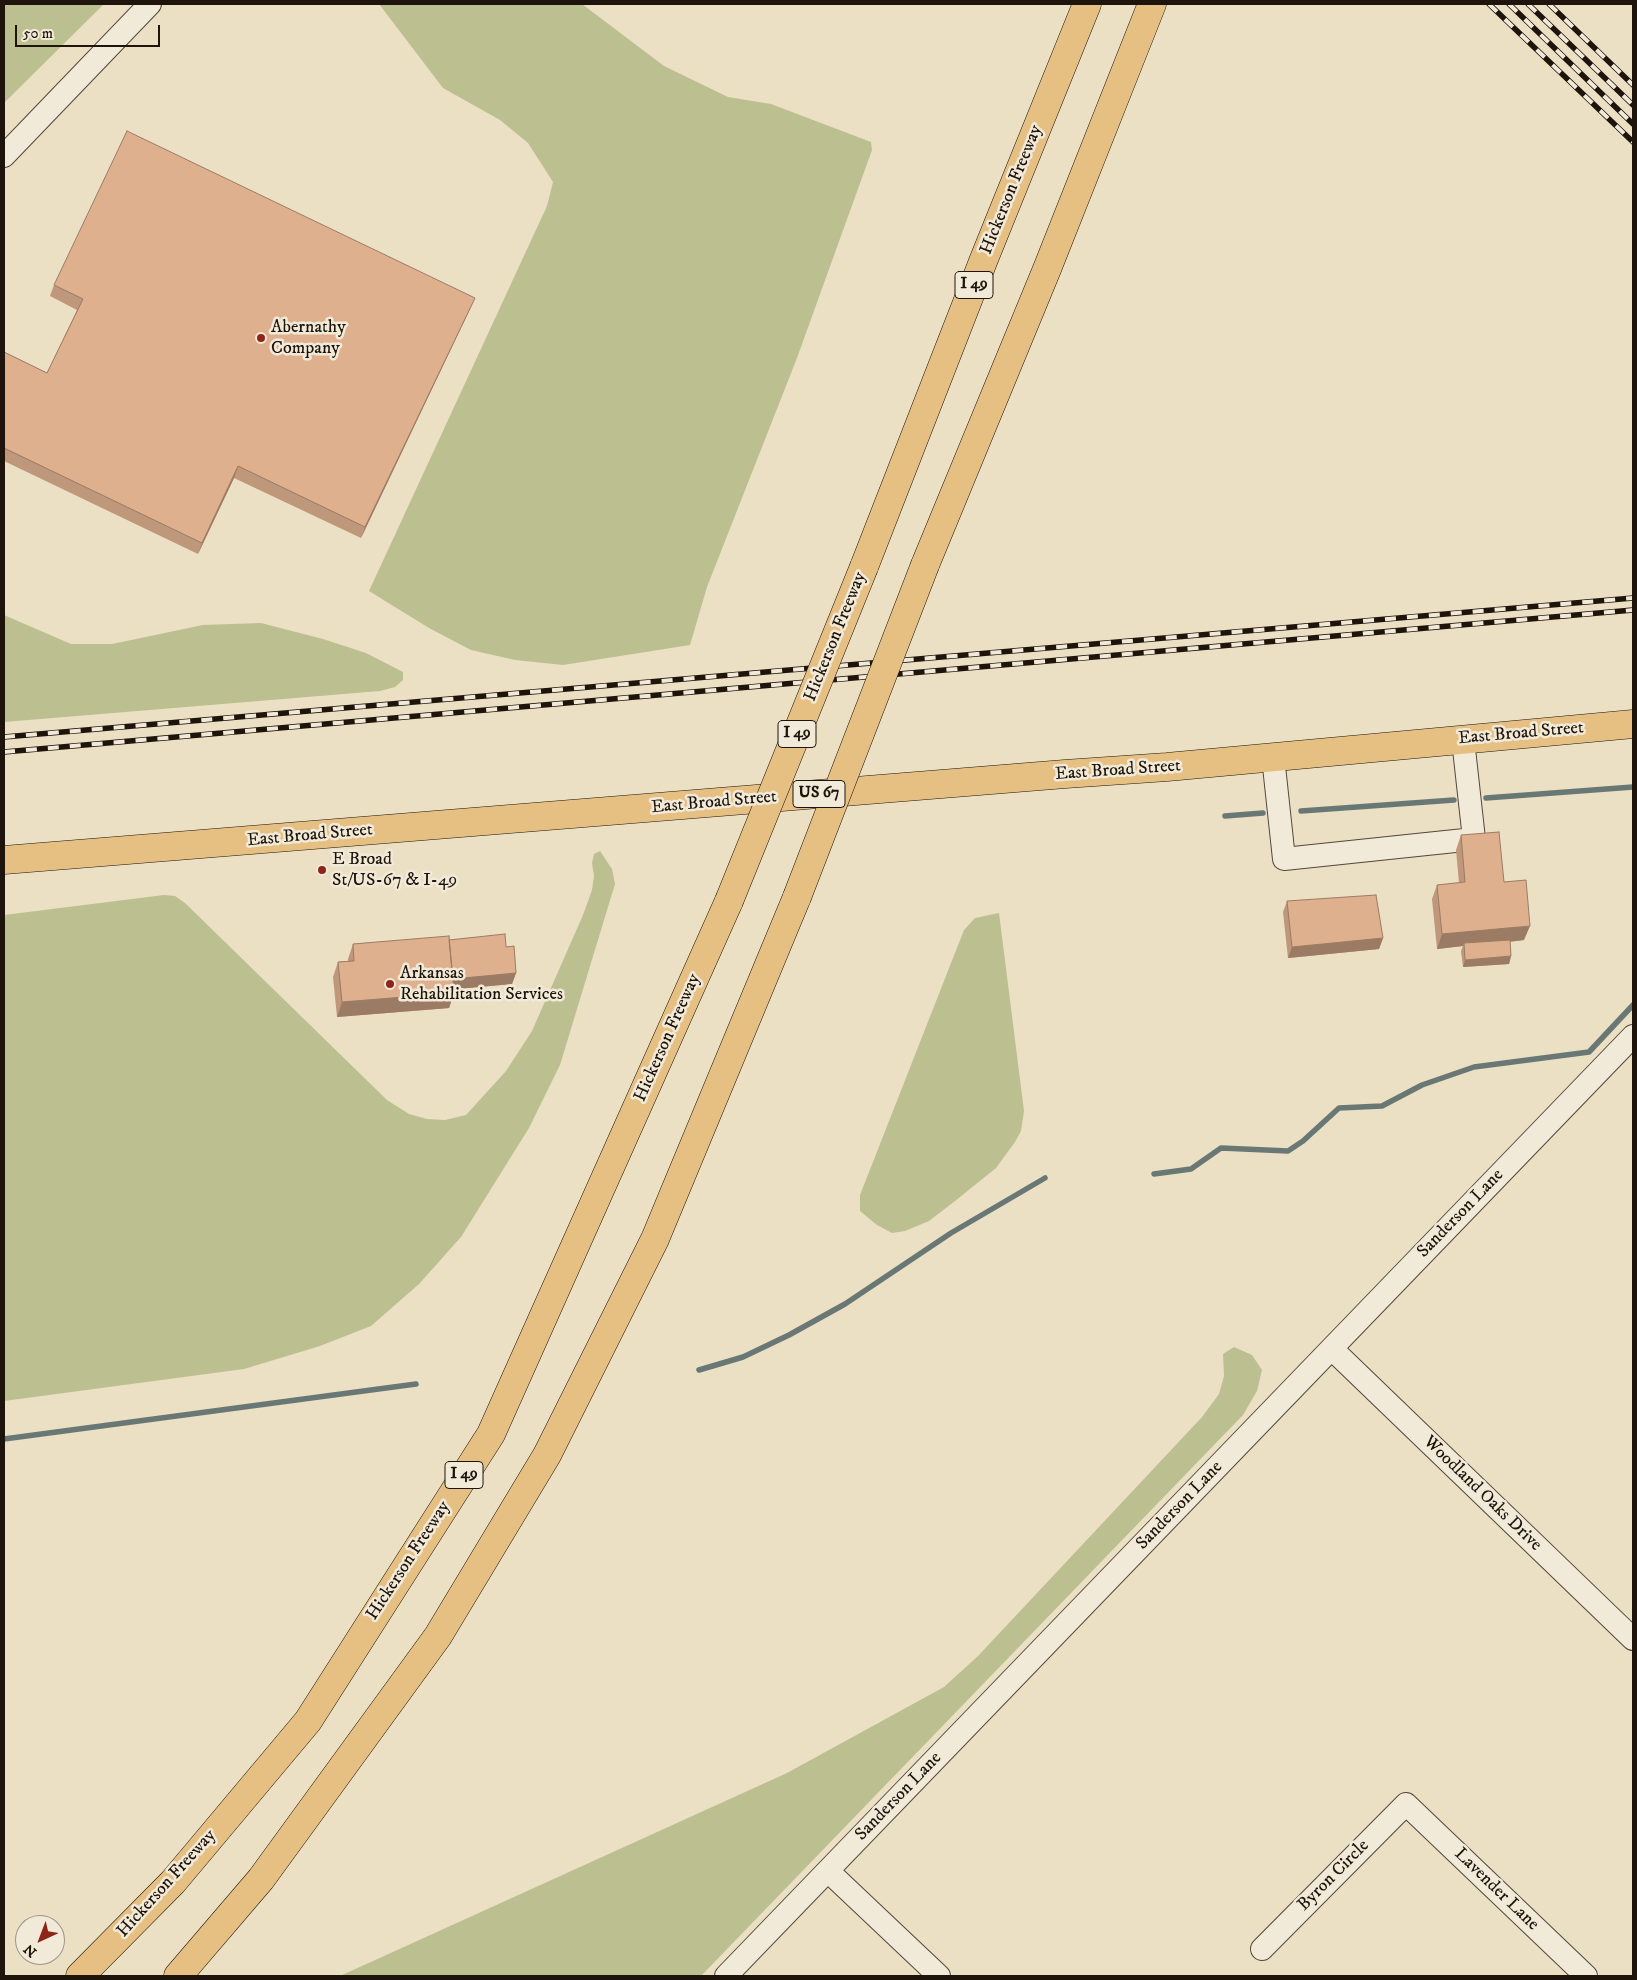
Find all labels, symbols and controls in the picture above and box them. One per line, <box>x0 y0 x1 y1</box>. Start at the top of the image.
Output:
scale bar <box>18 15 162 47</box>
text: 50 m <box>23 24 53 43</box>
street label: Hickerson Freeway <box>976 122 1048 258</box>
road number: I 49 <box>955 272 993 298</box>
place label: Abernathy Company <box>271 317 346 359</box>
marker: Abernathy Company <box>255 332 267 344</box>
street label: Hickerson Freeway <box>800 569 872 705</box>
street label: East Broad Street <box>1457 718 1585 750</box>
road number: I 49 <box>778 721 816 748</box>
street label: East Broad Street <box>1054 756 1182 786</box>
road number: US 67 <box>793 781 845 808</box>
street label: East Broad Street <box>650 787 778 819</box>
street label: East Broad Street <box>246 820 374 852</box>
place label: E Broad St/US-67 & I-49 <box>332 849 457 892</box>
marker: E Broad St/US-67 & I-49 <box>316 864 328 876</box>
place label: Arkansas Rehabilitation Services <box>400 963 563 1006</box>
street label: Hickerson Freeway <box>630 971 706 1105</box>
marker: Arkansas Rehabilitation Services <box>384 978 396 990</box>
street label: Sanderson Lane <box>1413 1165 1509 1263</box>
street label: Woodland Oaks Drive <box>1418 1432 1546 1556</box>
street label: Sanderson Lane <box>1132 1457 1228 1555</box>
road number: I 49 <box>445 1462 483 1488</box>
street label: Hickerson Freeway <box>362 1497 456 1625</box>
street label: Sanderson Lane <box>851 1748 947 1846</box>
street label: Hickerson Freeway <box>113 1826 221 1942</box>
street label: Byron Circle <box>1294 1836 1374 1916</box>
street label: Lavender Lane <box>1449 1844 1543 1936</box>
north arrow <box>15 1915 65 1965</box>
text: N <box>20 1940 41 1961</box>

